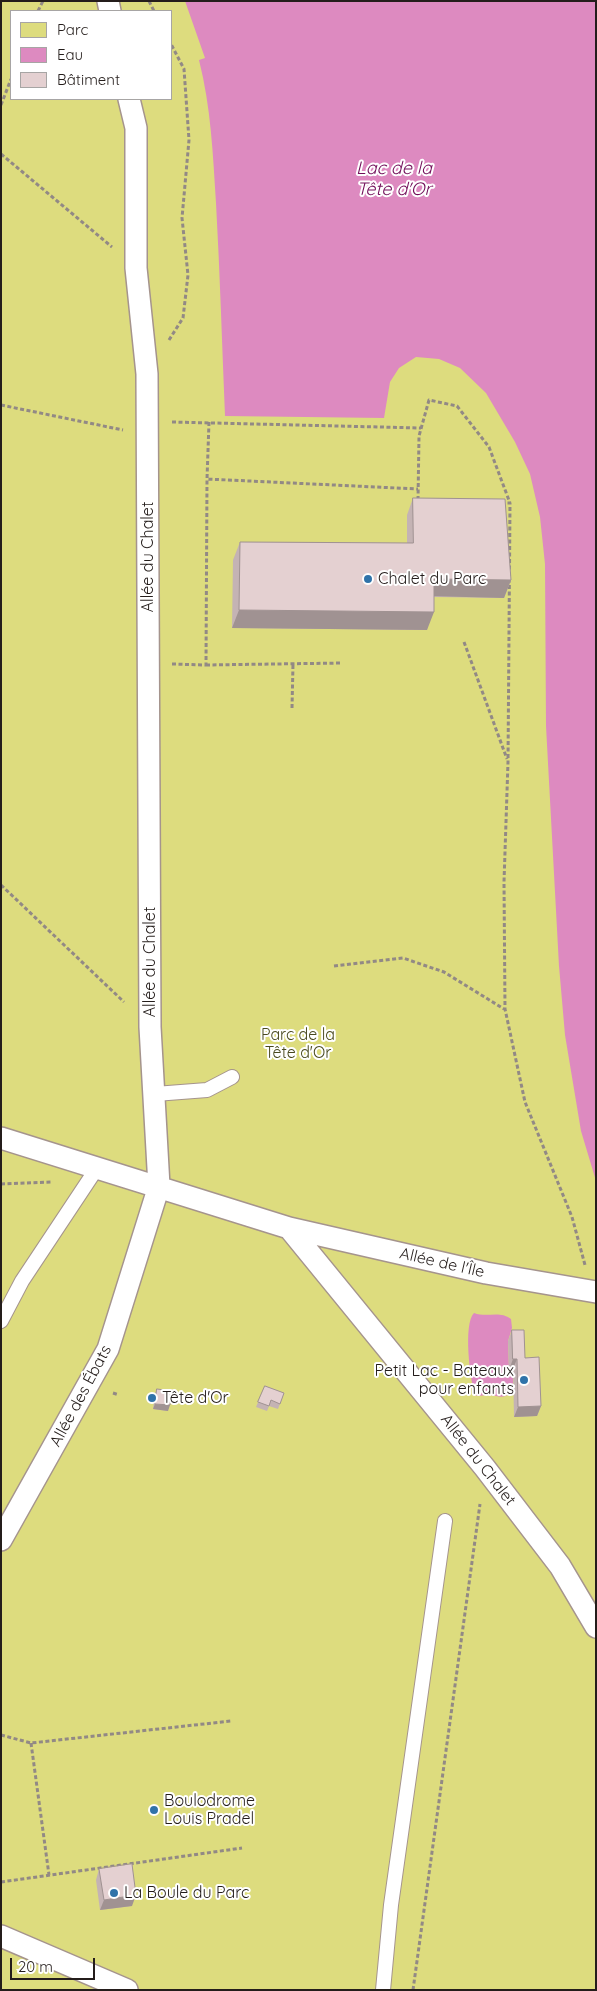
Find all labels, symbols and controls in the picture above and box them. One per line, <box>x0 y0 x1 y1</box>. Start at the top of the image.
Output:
legend <box>10 10 172 100</box>
text: Parc <box>57 20 88 39</box>
text: Eau <box>57 45 83 64</box>
text: Bâtiment <box>57 70 120 89</box>
water label: Lac de la Tête d'Or <box>356 158 432 200</box>
street label: Allée du Chalet <box>138 502 158 612</box>
place label: Chalet du Parc <box>378 569 486 589</box>
marker: Chalet du Parc <box>362 573 374 585</box>
street label: Allée du Chalet <box>140 907 160 1017</box>
park label: Parc de la Tête d'Or <box>261 1025 335 1063</box>
street label: Allée de l'Île <box>398 1244 486 1282</box>
street label: Allée des Ébats <box>46 1342 116 1450</box>
place label: Petit Lac - Bateaux pour enfants <box>375 1361 514 1399</box>
marker: Petit Lac - Bateaux pour enfants <box>518 1374 530 1386</box>
place label: Tête d'Or <box>162 1388 229 1408</box>
marker: Tête d'Or <box>146 1392 158 1404</box>
street label: Allée du Chalet <box>436 1410 520 1510</box>
place label: Boulodrome Louis Pradel <box>164 1791 255 1829</box>
marker: Boulodrome Louis Pradel <box>148 1804 160 1816</box>
place label: La Boule du Parc <box>124 1883 249 1903</box>
marker: La Boule du Parc <box>108 1887 120 1899</box>
scale bar <box>12 1948 98 1980</box>
text: 20 m <box>18 1957 53 1976</box>

